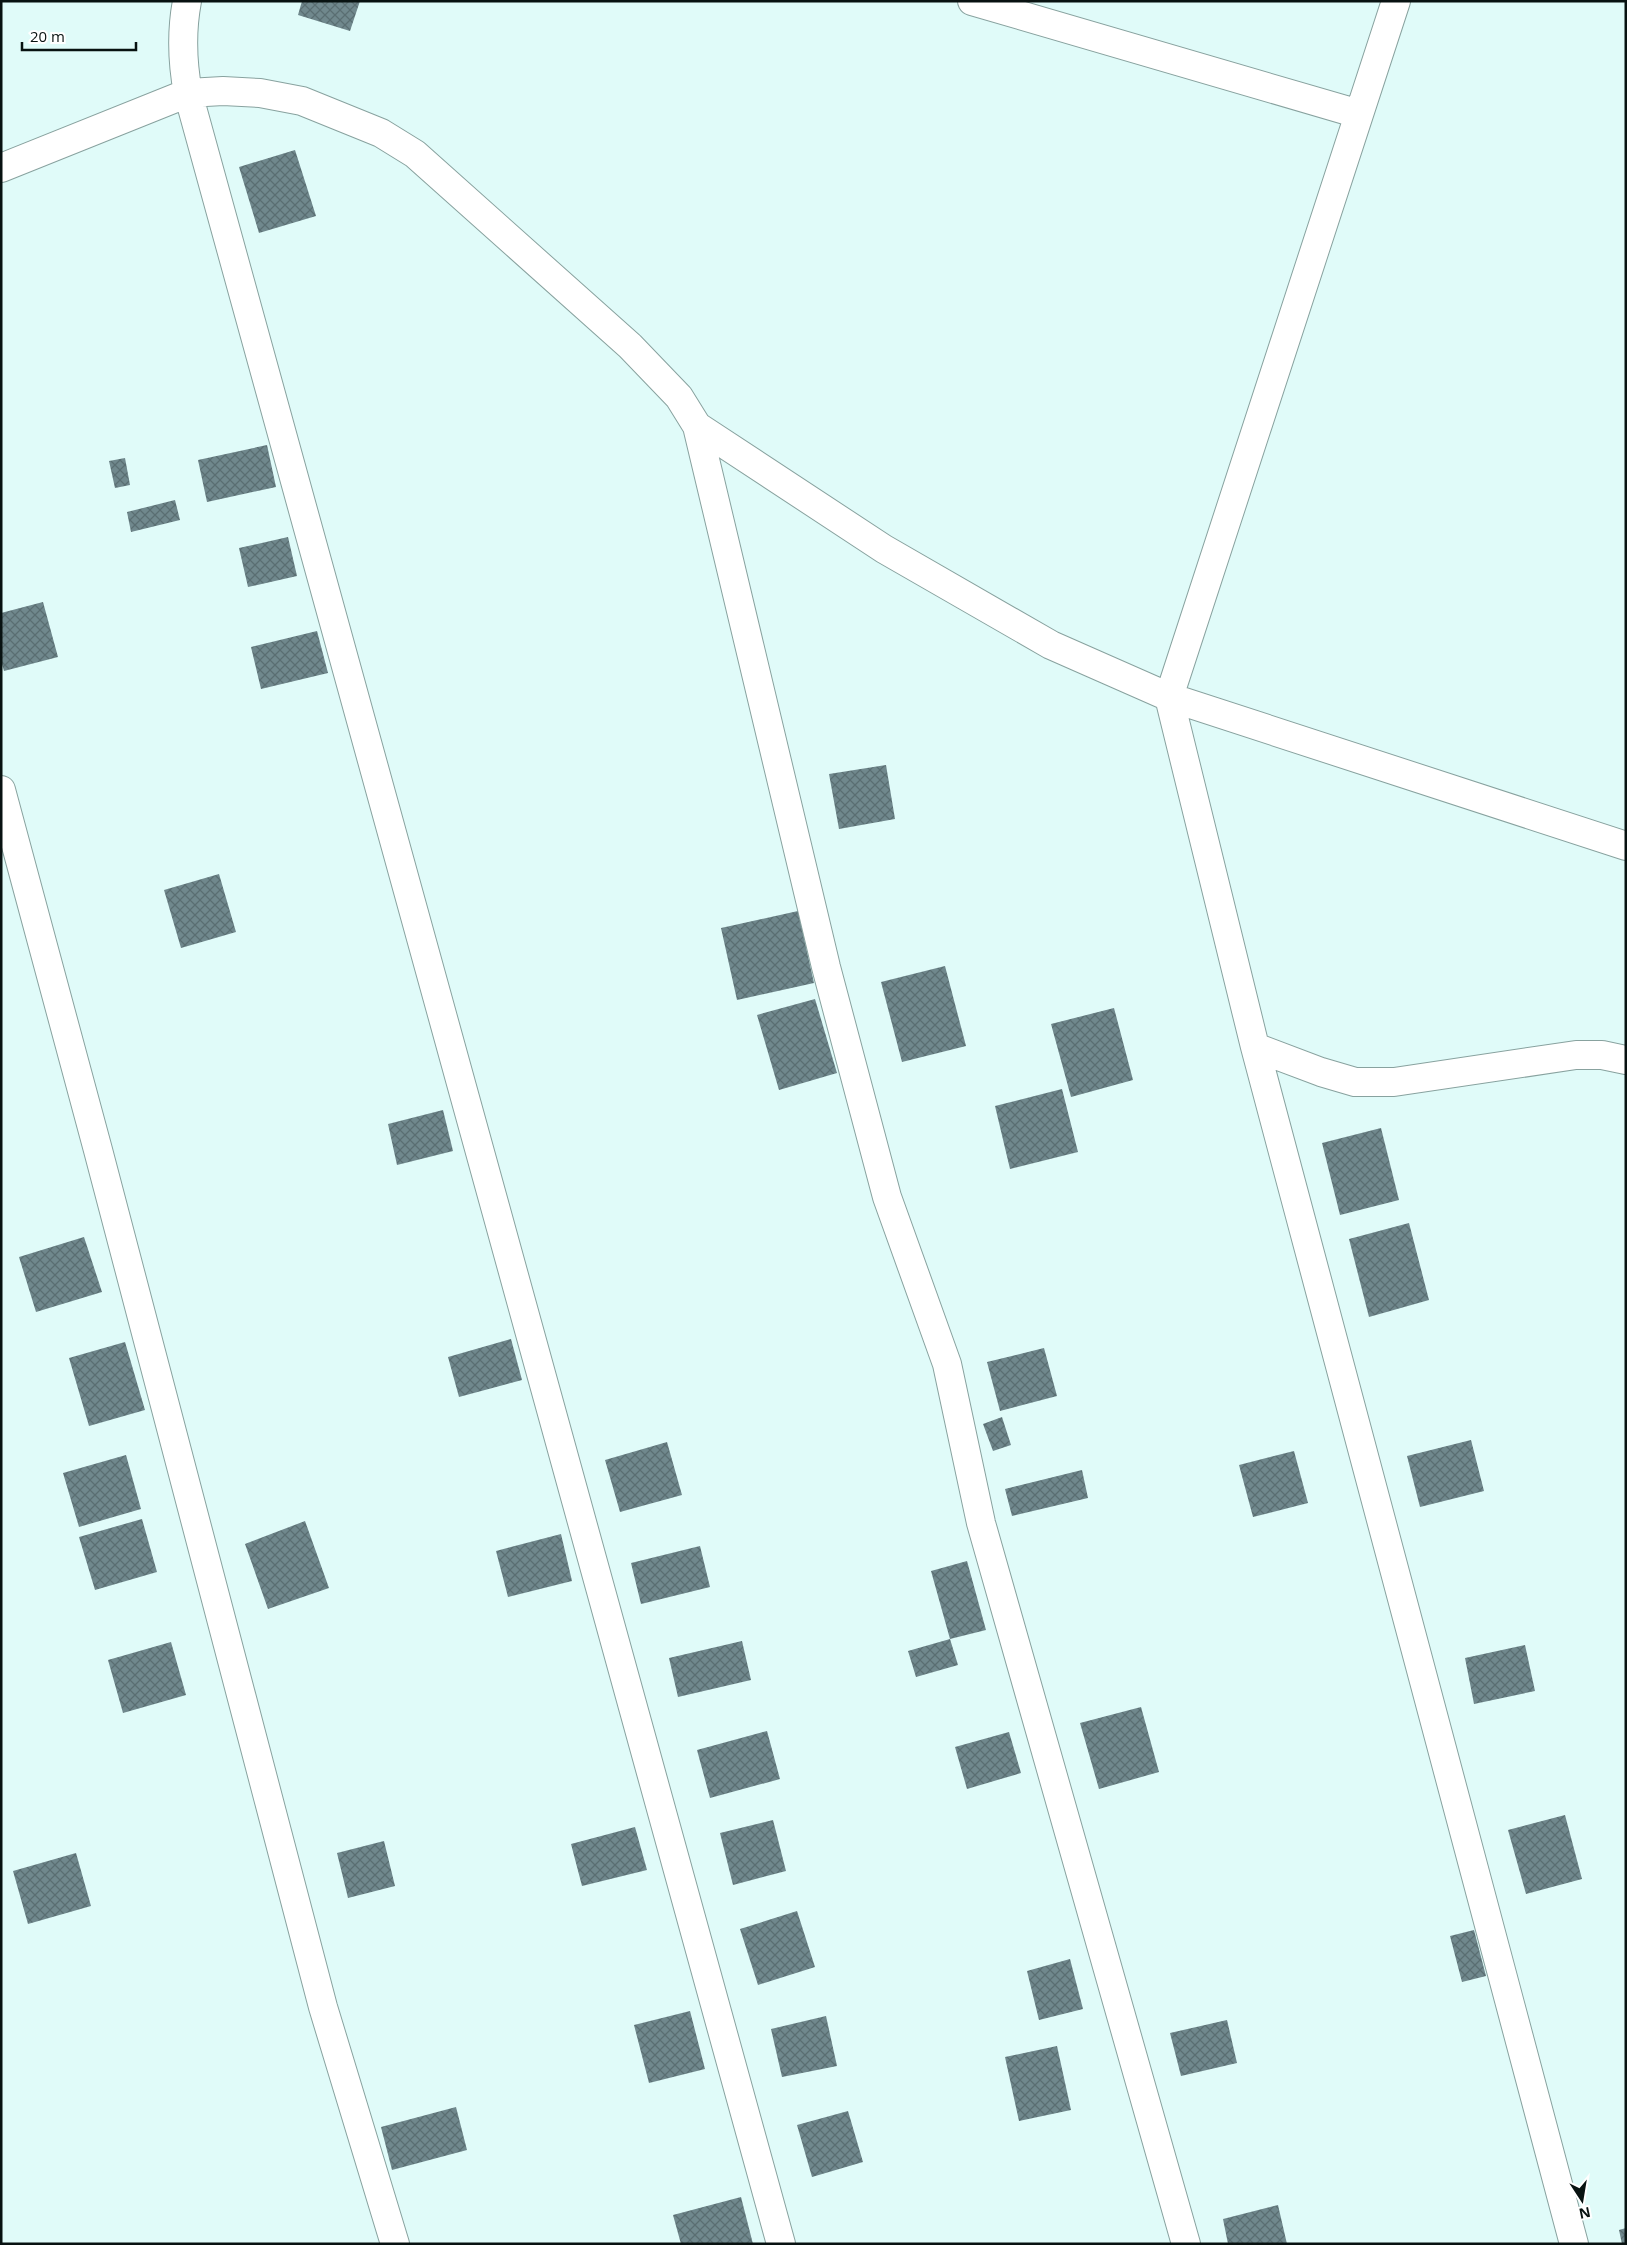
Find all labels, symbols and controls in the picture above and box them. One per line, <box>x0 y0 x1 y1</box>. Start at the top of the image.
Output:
scale bar <box>22 20 136 52</box>
text: 20 m <box>30 26 65 46</box>
north arrow <box>1557 2175 1607 2225</box>
text: N <box>1577 2203 1592 2224</box>

